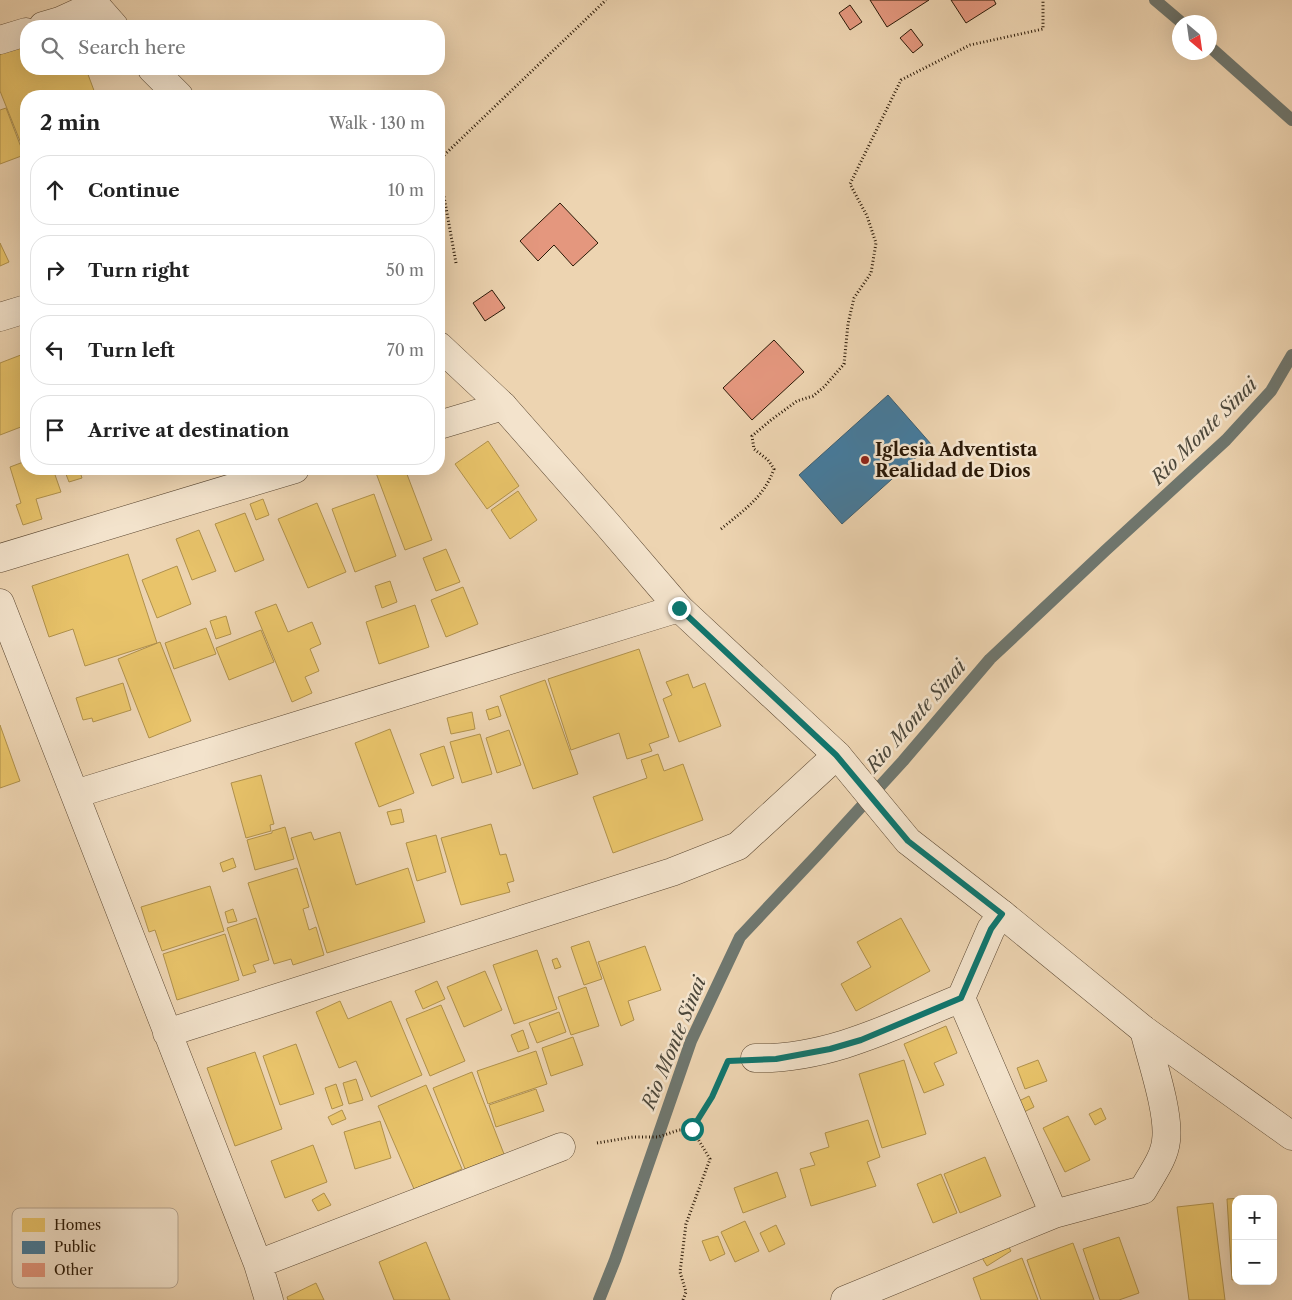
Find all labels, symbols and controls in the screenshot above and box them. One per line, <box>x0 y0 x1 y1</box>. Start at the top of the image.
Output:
north arrow <box>1172 15 1217 60</box>
search box <box>20 20 445 75</box>
icon: search <box>38 34 66 62</box>
text: Search here <box>78 36 186 59</box>
text: 2 min <box>40 110 100 135</box>
text: Walk · 130 m <box>329 113 425 133</box>
icon: ahead <box>41 176 69 204</box>
text: Continue <box>88 179 180 202</box>
text: 10 m <box>388 180 424 200</box>
icon: right <box>41 256 69 284</box>
text: Turn right <box>88 259 189 282</box>
text: 50 m <box>386 260 424 280</box>
icon: left <box>41 336 69 364</box>
text: Turn left <box>88 339 175 362</box>
text: 70 m <box>387 340 424 360</box>
water label: Rio Monte Sinai <box>1145 372 1263 490</box>
icon: arrive <box>41 416 69 444</box>
text: Arrive at destination <box>88 419 289 442</box>
place label: Iglesia Adventista Realidad de Dios <box>875 439 1038 482</box>
marker: Iglesia Adventista Realidad de Dios <box>859 454 871 466</box>
route end <box>668 597 691 620</box>
water label: Rio Monte Sinai <box>860 654 972 778</box>
water label: Rio Monte Sinai <box>636 972 711 1115</box>
route start <box>681 1118 704 1141</box>
map controls <box>1232 1195 1277 1285</box>
button: + <box>1232 1195 1277 1240</box>
legend <box>12 1208 178 1288</box>
text: Homes <box>54 1216 101 1234</box>
text: Public <box>54 1238 96 1256</box>
button: − <box>1232 1240 1277 1285</box>
text: Other <box>54 1261 93 1279</box>

